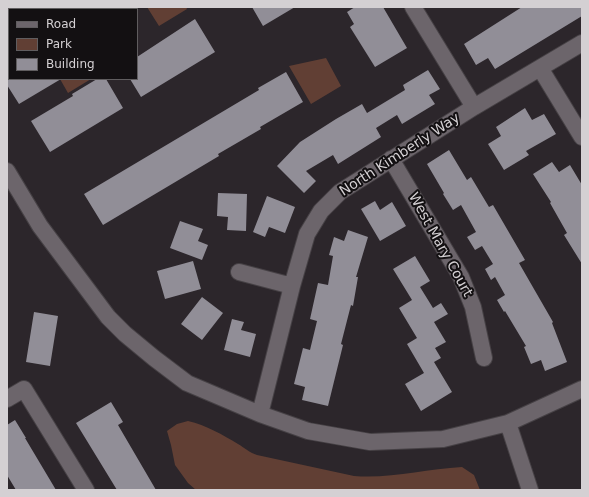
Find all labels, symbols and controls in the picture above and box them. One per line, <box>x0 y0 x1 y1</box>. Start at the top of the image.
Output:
legend <box>8 8 138 80</box>
text: Road <box>46 17 76 31</box>
text: Park <box>46 37 72 51</box>
text: Building <box>46 57 95 71</box>
street label: North Kimberly Way <box>337 110 463 200</box>
street label: West Mary Court <box>404 190 476 300</box>

